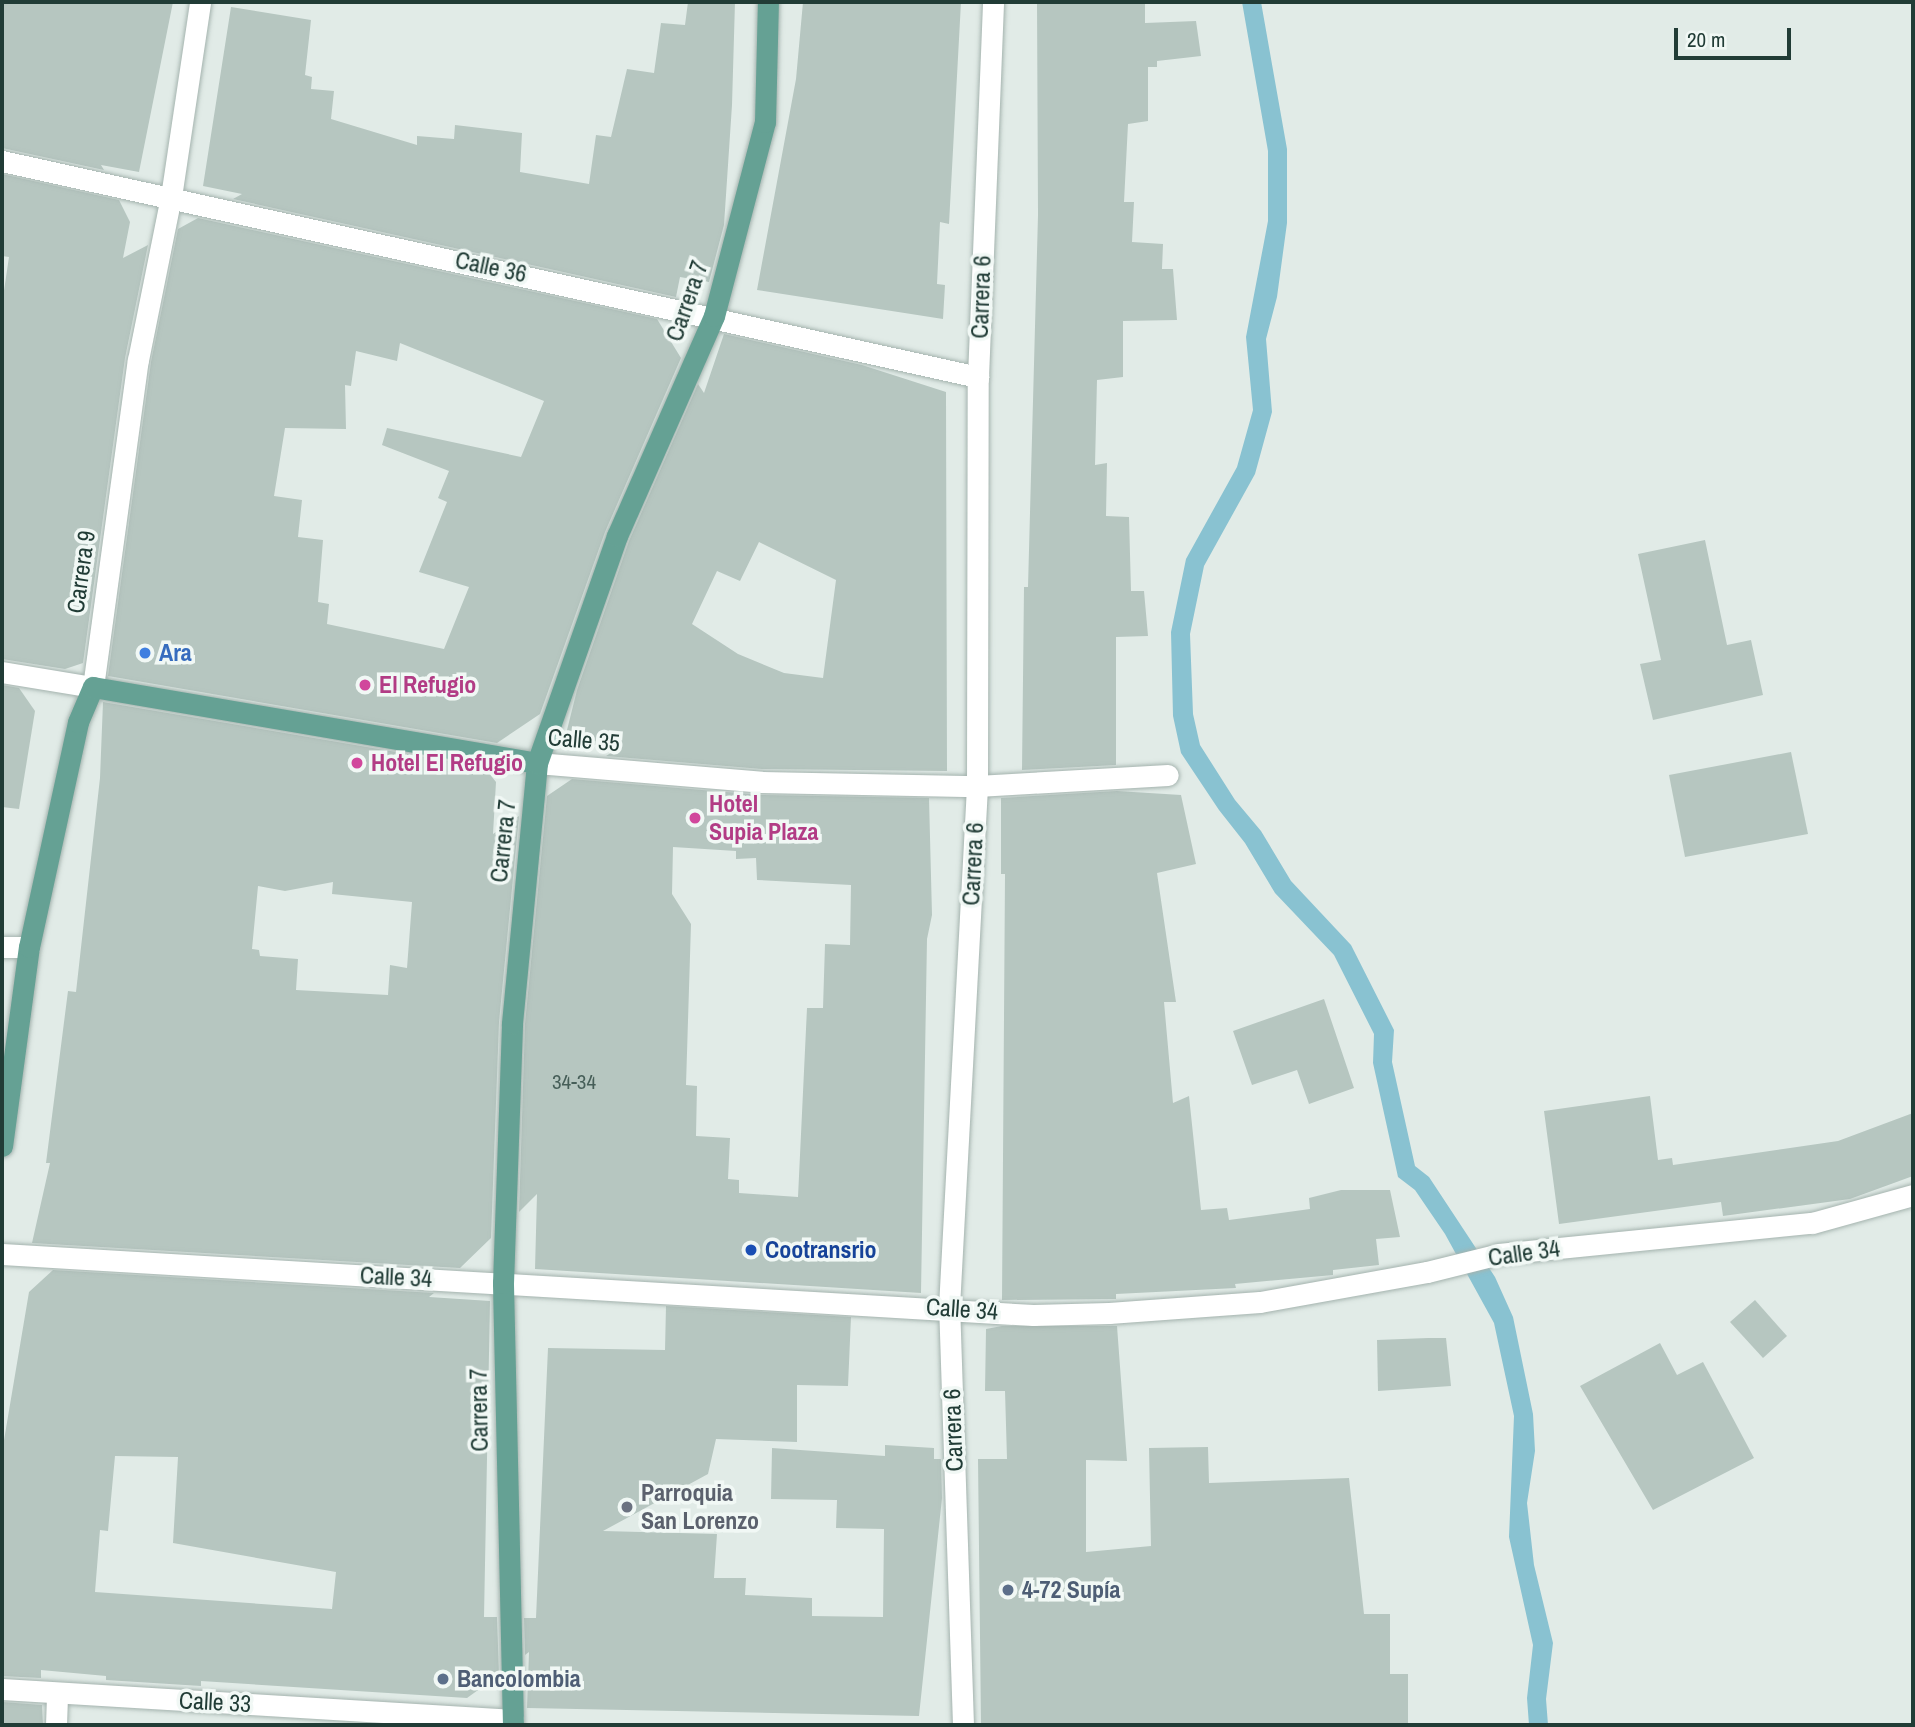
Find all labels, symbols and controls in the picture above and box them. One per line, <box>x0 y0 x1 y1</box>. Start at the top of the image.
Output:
scale bar <box>1677 14 1794 58</box>
text: 20 m <box>1687 25 1725 54</box>
street label: Calle 36 <box>453 245 529 289</box>
street label: Carrera 6 <box>965 255 997 339</box>
street label: Carrera 7 <box>660 257 714 345</box>
street label: Carrera 9 <box>61 529 101 615</box>
place label: Ara <box>159 639 192 667</box>
marker: Ara <box>137 645 153 661</box>
place label: El Refugio <box>379 671 476 699</box>
marker: El Refugio <box>357 677 373 693</box>
street label: Calle 35 <box>547 723 621 757</box>
place label: Hotel El Refugio <box>371 749 523 777</box>
marker: Hotel El Refugio <box>349 755 365 771</box>
place label: Hotel Supia Plaza <box>709 790 818 846</box>
street label: Carrera 7 <box>484 798 522 884</box>
marker: Hotel Supia Plaza <box>687 810 703 826</box>
street label: Carrera 6 <box>956 822 990 906</box>
house number: 34-34 <box>552 1069 596 1095</box>
street label: Calle 34 <box>1486 1234 1562 1272</box>
place label: Cootransrio <box>765 1236 877 1264</box>
marker: Cootransrio <box>743 1242 759 1258</box>
street label: Calle 34 <box>359 1261 433 1293</box>
street label: Calle 34 <box>925 1292 999 1326</box>
street label: Carrera 7 <box>464 1368 494 1452</box>
street label: Carrera 6 <box>937 1388 969 1472</box>
place label: Parroquia San Lorenzo <box>641 1479 759 1535</box>
marker: Parroquia San Lorenzo <box>619 1499 635 1515</box>
place label: 4-72 Supía <box>1022 1576 1120 1604</box>
marker: 4-72 Supía <box>1000 1582 1016 1598</box>
place label: Bancolombia <box>457 1665 581 1693</box>
marker: Bancolombia <box>435 1671 451 1687</box>
street label: Calle 33 <box>178 1686 252 1718</box>

